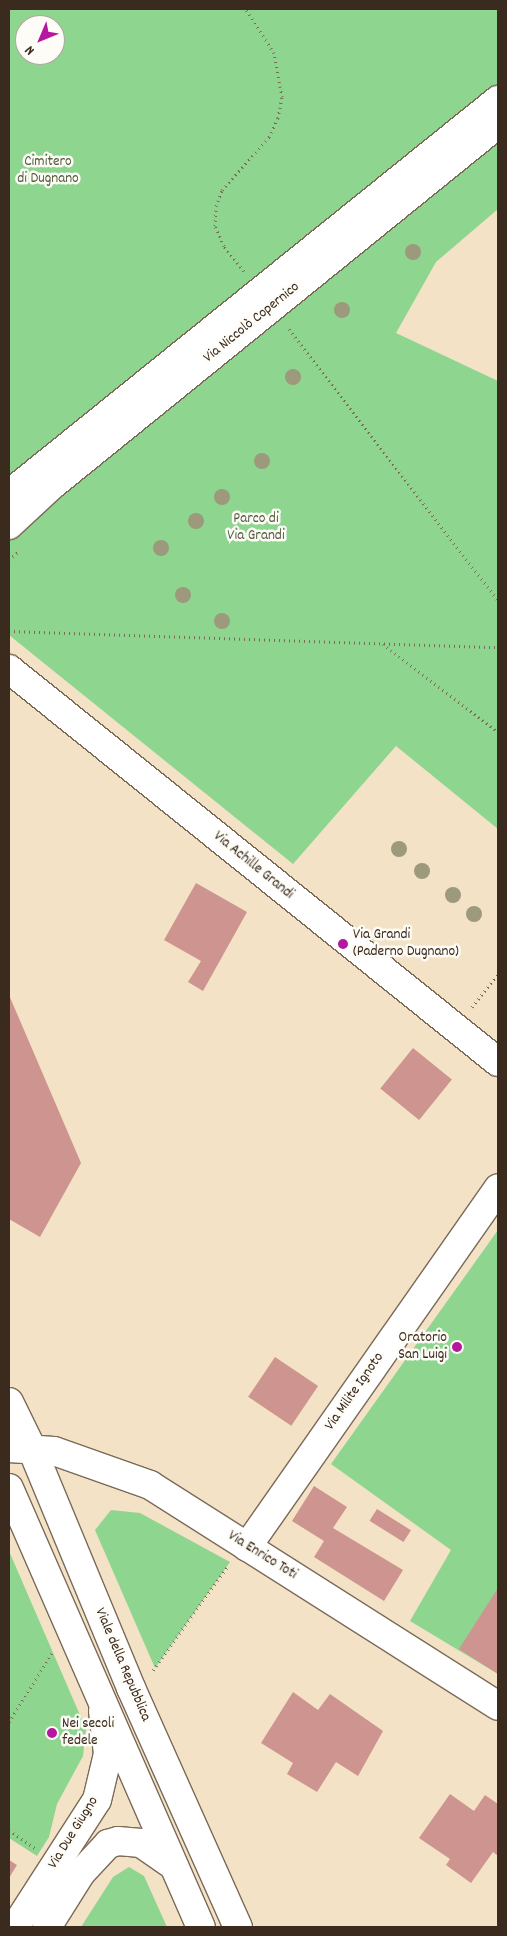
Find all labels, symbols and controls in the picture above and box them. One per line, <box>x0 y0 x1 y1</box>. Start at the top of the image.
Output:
north arrow <box>15 15 65 65</box>
text: N <box>21 40 40 59</box>
park label: Cimitero di Dugnano <box>17 153 79 188</box>
street label: Via Niccolò Copernico <box>200 279 304 367</box>
park label: Parco di Via Grandi <box>227 510 285 545</box>
street label: Via Achille Grandi <box>209 828 297 904</box>
place label: Via Grandi (Paderno Dugnano) <box>353 926 459 961</box>
marker: Via Grandi (Paderno Dugnano) <box>337 938 349 950</box>
place label: Oratorio San Luigi <box>398 1329 447 1364</box>
marker: Oratorio San Luigi <box>451 1341 463 1353</box>
street label: Via Milite Ignoto <box>322 1350 388 1434</box>
street label: Via Enrico Toti <box>224 1528 300 1584</box>
street label: Viale della Repubblica <box>90 1606 154 1724</box>
place label: Nei secoli fedele <box>62 1715 114 1750</box>
marker: Nei secoli fedele <box>46 1727 58 1739</box>
street label: Via Due Giugno <box>45 1794 103 1872</box>

